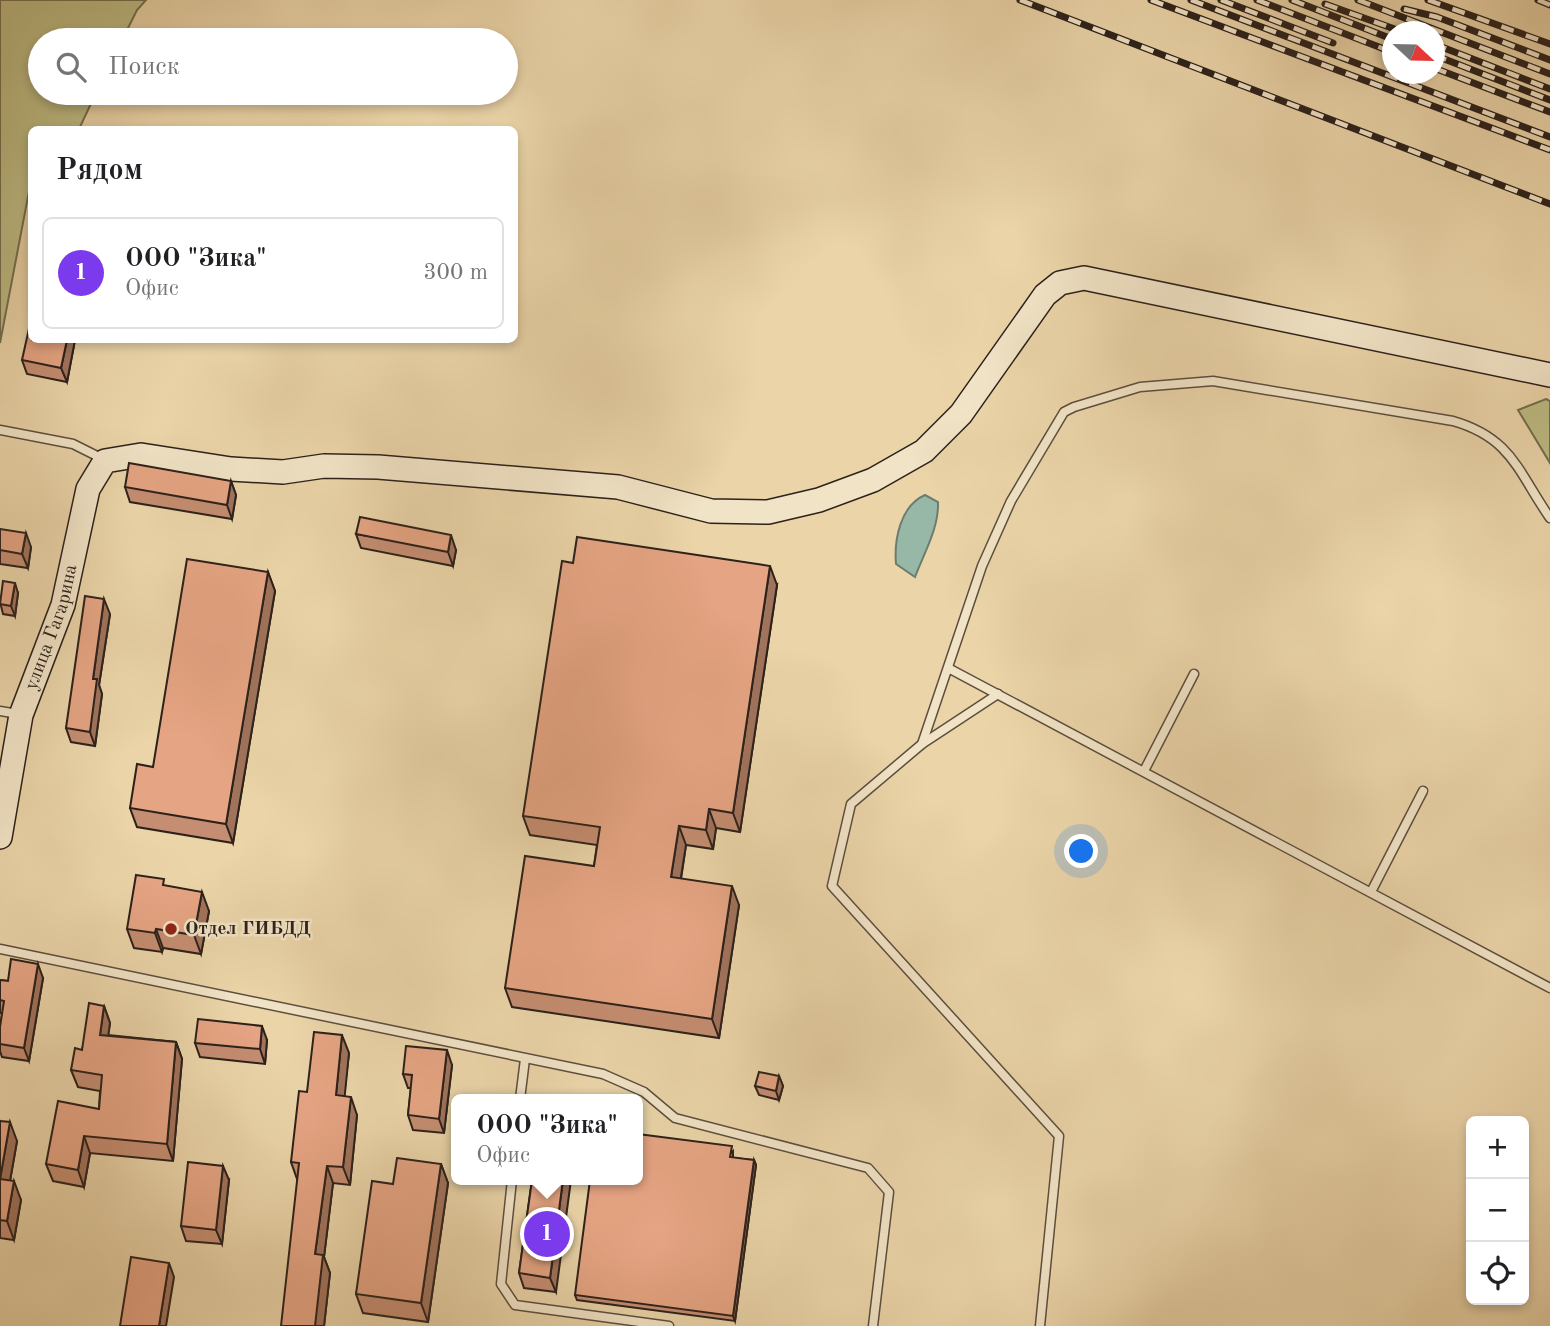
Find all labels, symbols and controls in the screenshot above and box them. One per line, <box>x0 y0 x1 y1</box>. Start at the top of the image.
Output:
north arrow <box>1382 21 1445 84</box>
search box <box>28 28 518 105</box>
icon: search <box>52 48 90 86</box>
text: Поиск <box>108 54 180 80</box>
text: Рядом <box>56 156 143 186</box>
text: ООО "Зика" <box>125 246 267 272</box>
text: 1 <box>74 261 88 284</box>
text: 300 m <box>423 261 488 284</box>
text: Офис <box>125 277 179 300</box>
street label: улица Гагарина <box>22 562 81 693</box>
your location <box>1064 834 1098 868</box>
place label: Отдел ГИБДД <box>185 920 311 939</box>
marker: Отдел ГИБДД <box>163 921 179 937</box>
popup <box>451 1094 643 1185</box>
text: ООО "Зика" <box>476 1113 618 1139</box>
map controls <box>1466 1116 1529 1305</box>
button: + <box>1466 1116 1529 1179</box>
text: Офис <box>476 1144 530 1167</box>
button: − <box>1466 1179 1529 1242</box>
pin: 1 <box>524 1208 570 1260</box>
button: locate <box>1466 1242 1529 1305</box>

